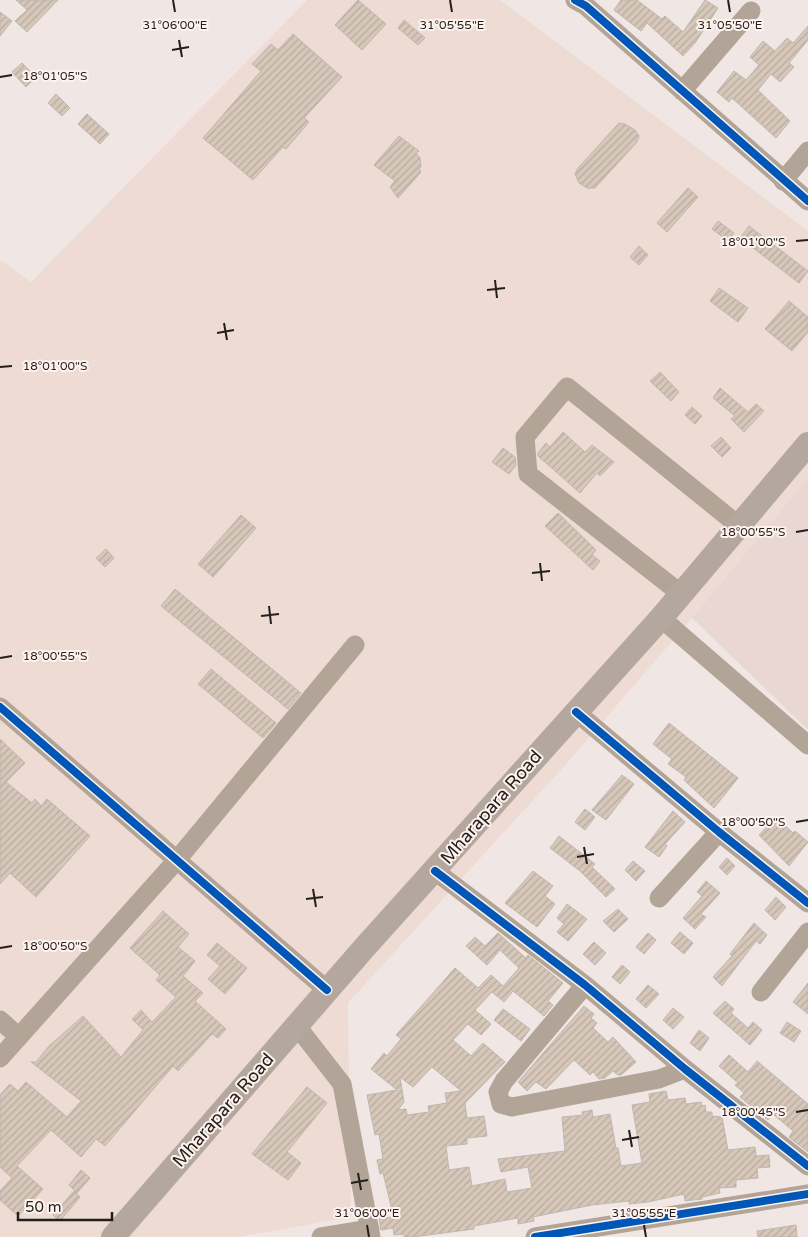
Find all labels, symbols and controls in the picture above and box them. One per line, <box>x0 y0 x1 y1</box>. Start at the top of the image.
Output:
text: 31°06'00"E <box>142 18 208 32</box>
text: 31°05'55"E <box>419 18 485 32</box>
text: 31°05'50"E <box>697 18 763 32</box>
text: 18°01'05"S <box>23 69 87 83</box>
text: 18°01'00"S <box>721 235 785 249</box>
text: 18°01'00"S <box>23 359 87 373</box>
text: 18°00'55"S <box>721 525 785 539</box>
text: 18°00'55"S <box>23 649 87 663</box>
street label: Mharapara Road <box>436 746 546 868</box>
text: 18°00'50"S <box>721 815 785 829</box>
text: 18°00'50"S <box>23 939 87 953</box>
street label: Mharapara Road <box>168 1049 278 1171</box>
text: 18°00'45"S <box>721 1105 785 1119</box>
scale bar <box>18 1190 111 1222</box>
text: 50 m <box>25 1198 62 1216</box>
text: 31°06'00"E <box>334 1206 400 1220</box>
text: 31°05'55"E <box>611 1206 677 1220</box>

